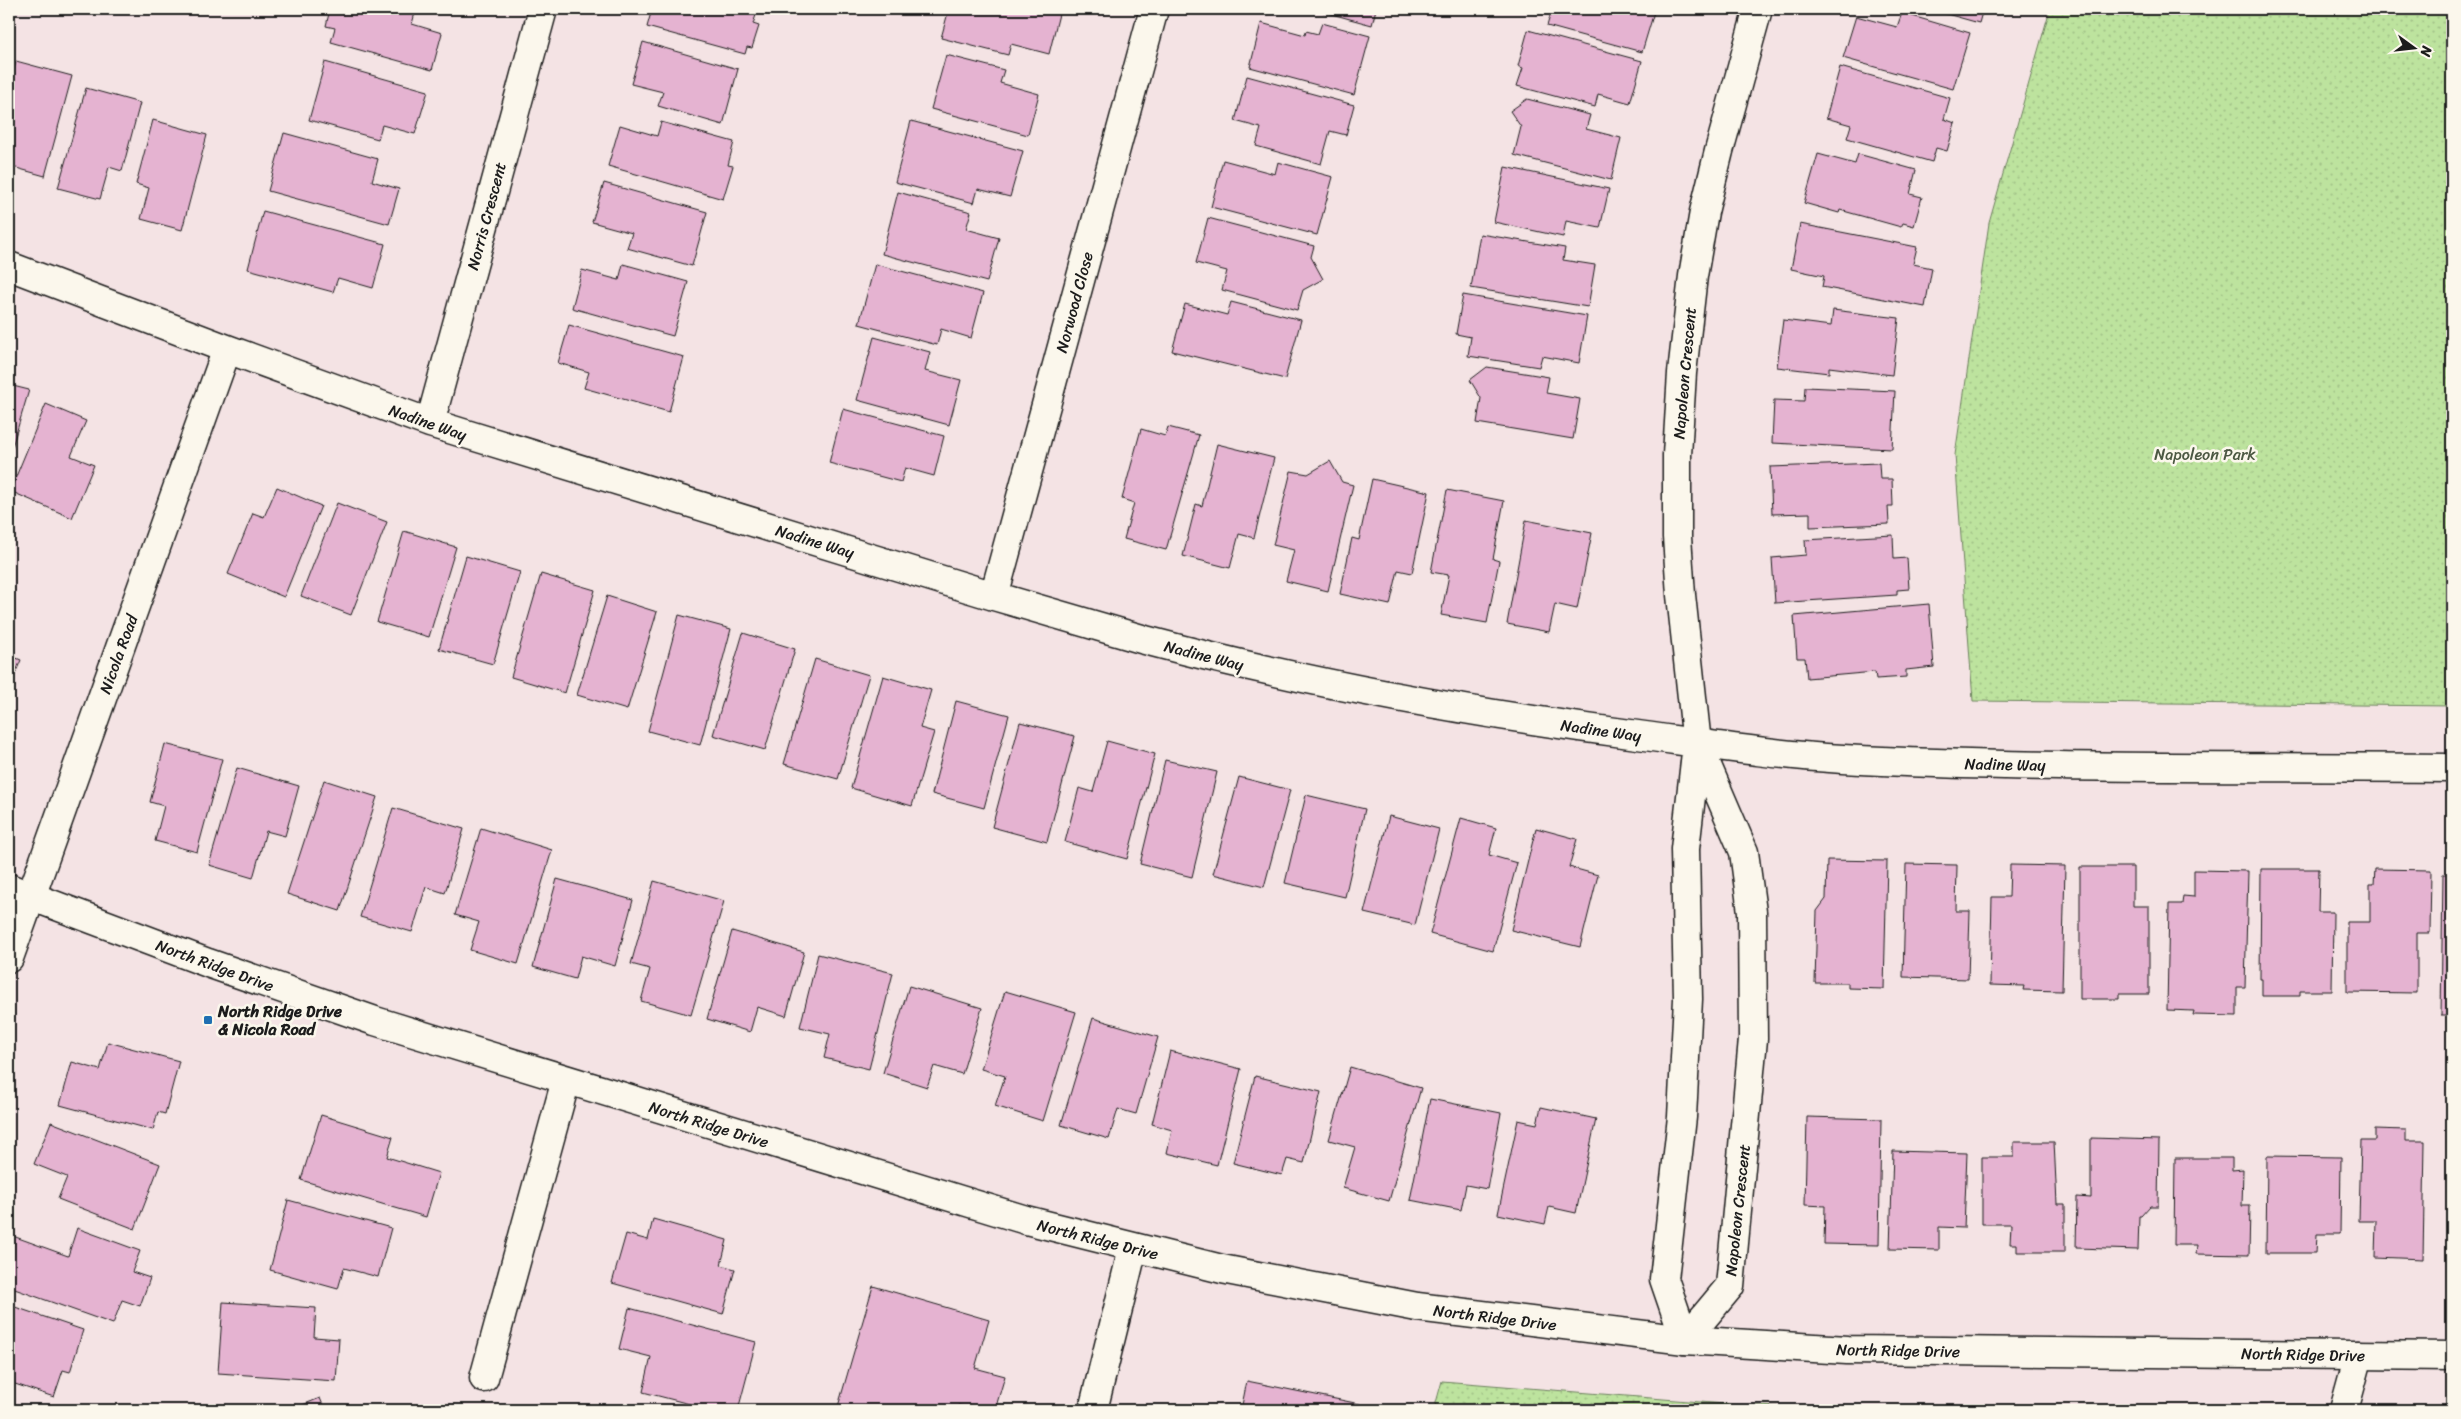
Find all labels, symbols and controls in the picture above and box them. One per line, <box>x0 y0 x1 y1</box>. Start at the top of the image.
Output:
north arrow <box>2388 22 2438 72</box>
text: N <box>2413 42 2440 59</box>
street label: Norris Crescent <box>458 159 515 273</box>
street label: Norwood Close <box>1047 248 1102 356</box>
street label: Napoleon Crescent <box>1664 306 1705 440</box>
street label: Nadine Way <box>385 396 472 450</box>
park label: Napoleon Park <box>2154 440 2256 469</box>
street label: Nadine Way <box>772 516 859 567</box>
street label: Nicola Road <box>91 609 147 698</box>
street label: Nadine Way <box>1161 632 1247 680</box>
street label: Nadine Way <box>1559 710 1644 751</box>
street label: Nadine Way <box>1964 749 2047 780</box>
street label: North Ridge Drive <box>152 931 278 1000</box>
place label: North Ridge Drive & Nicola Road <box>217 997 343 1044</box>
marker: North Ridge Drive & Nicola Road <box>202 1014 214 1026</box>
street label: North Ridge Drive <box>645 1092 772 1156</box>
street label: Napoleon Crescent <box>1716 1143 1759 1277</box>
street label: North Ridge Drive <box>1034 1210 1162 1269</box>
street label: North Ridge Drive <box>1432 1296 1558 1339</box>
street label: North Ridge Drive <box>1836 1335 1960 1366</box>
street label: North Ridge Drive <box>2241 1339 2365 1370</box>

